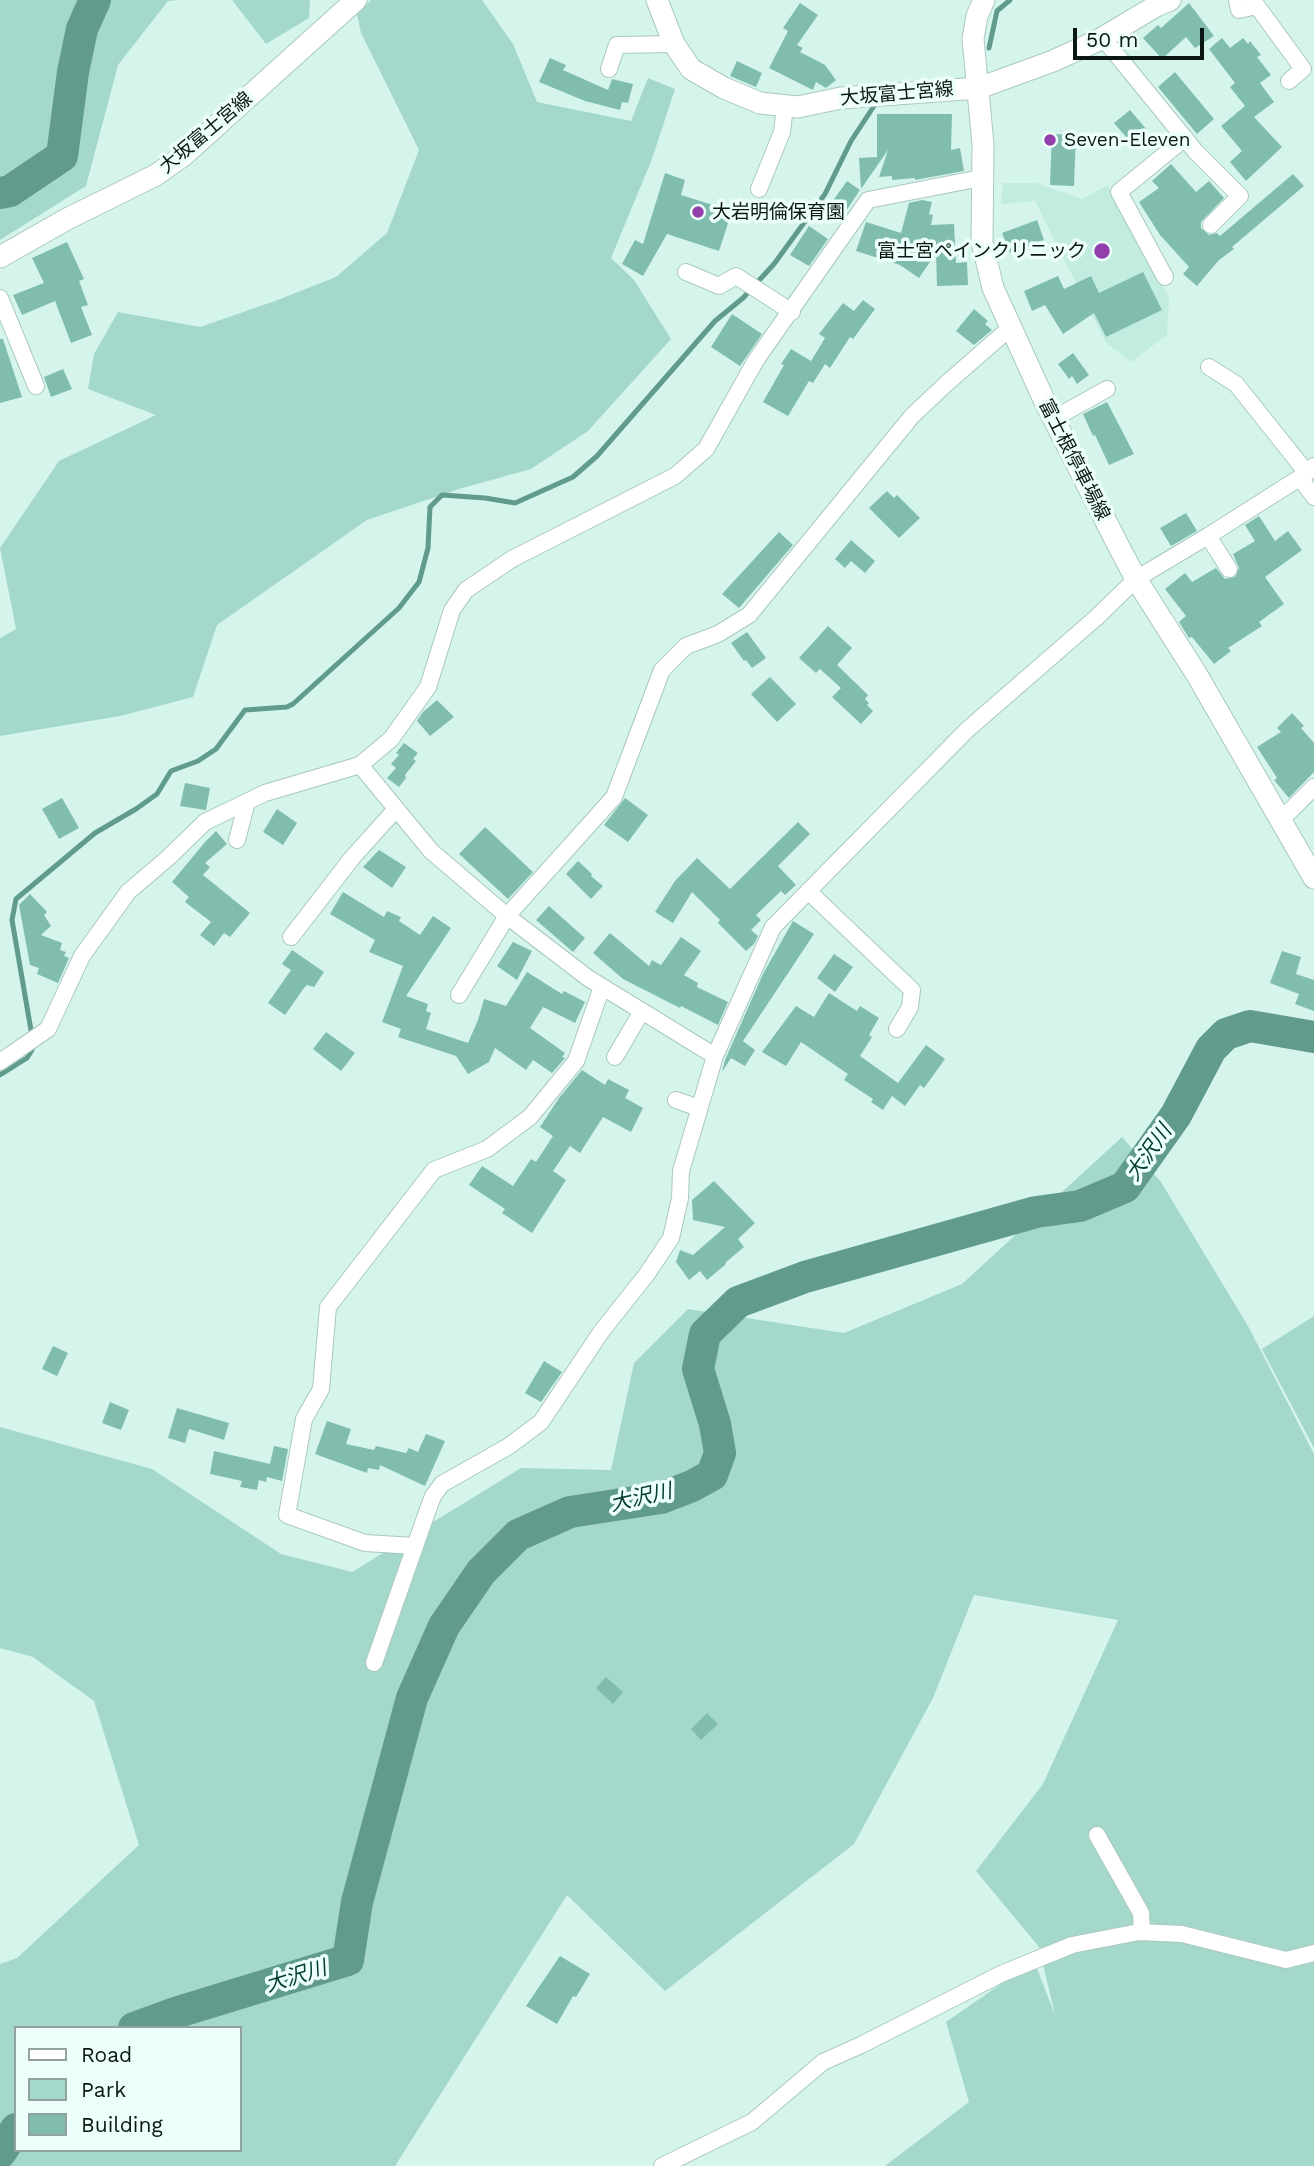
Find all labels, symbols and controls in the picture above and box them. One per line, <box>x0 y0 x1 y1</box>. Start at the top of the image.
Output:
scale bar <box>1076 14 1207 58</box>
text: 50 m <box>1086 27 1138 52</box>
street label: 大坂富士宮線 <box>839 78 955 110</box>
street label: 大坂富士宮線 <box>155 88 257 178</box>
place label: Seven-Eleven <box>1064 129 1190 151</box>
marker: Seven-Eleven <box>1042 132 1058 148</box>
place label: 大岩明倫保育園 <box>712 201 845 223</box>
marker: 大岩明倫保育園 <box>690 204 706 220</box>
place label: 富士宮ペインクリニック <box>877 240 1086 262</box>
marker: 富士宮ペインクリニック <box>1092 241 1112 261</box>
street label: 富士根停車場線 <box>1034 396 1114 524</box>
water label: 大沢川 <box>1121 1120 1177 1186</box>
water label: 大沢川 <box>607 1479 675 1517</box>
water label: 大沢川 <box>262 1956 330 1998</box>
legend <box>14 2026 242 2152</box>
text: Road <box>81 2042 132 2067</box>
text: Park <box>81 2077 126 2102</box>
text: Building <box>81 2112 163 2137</box>

